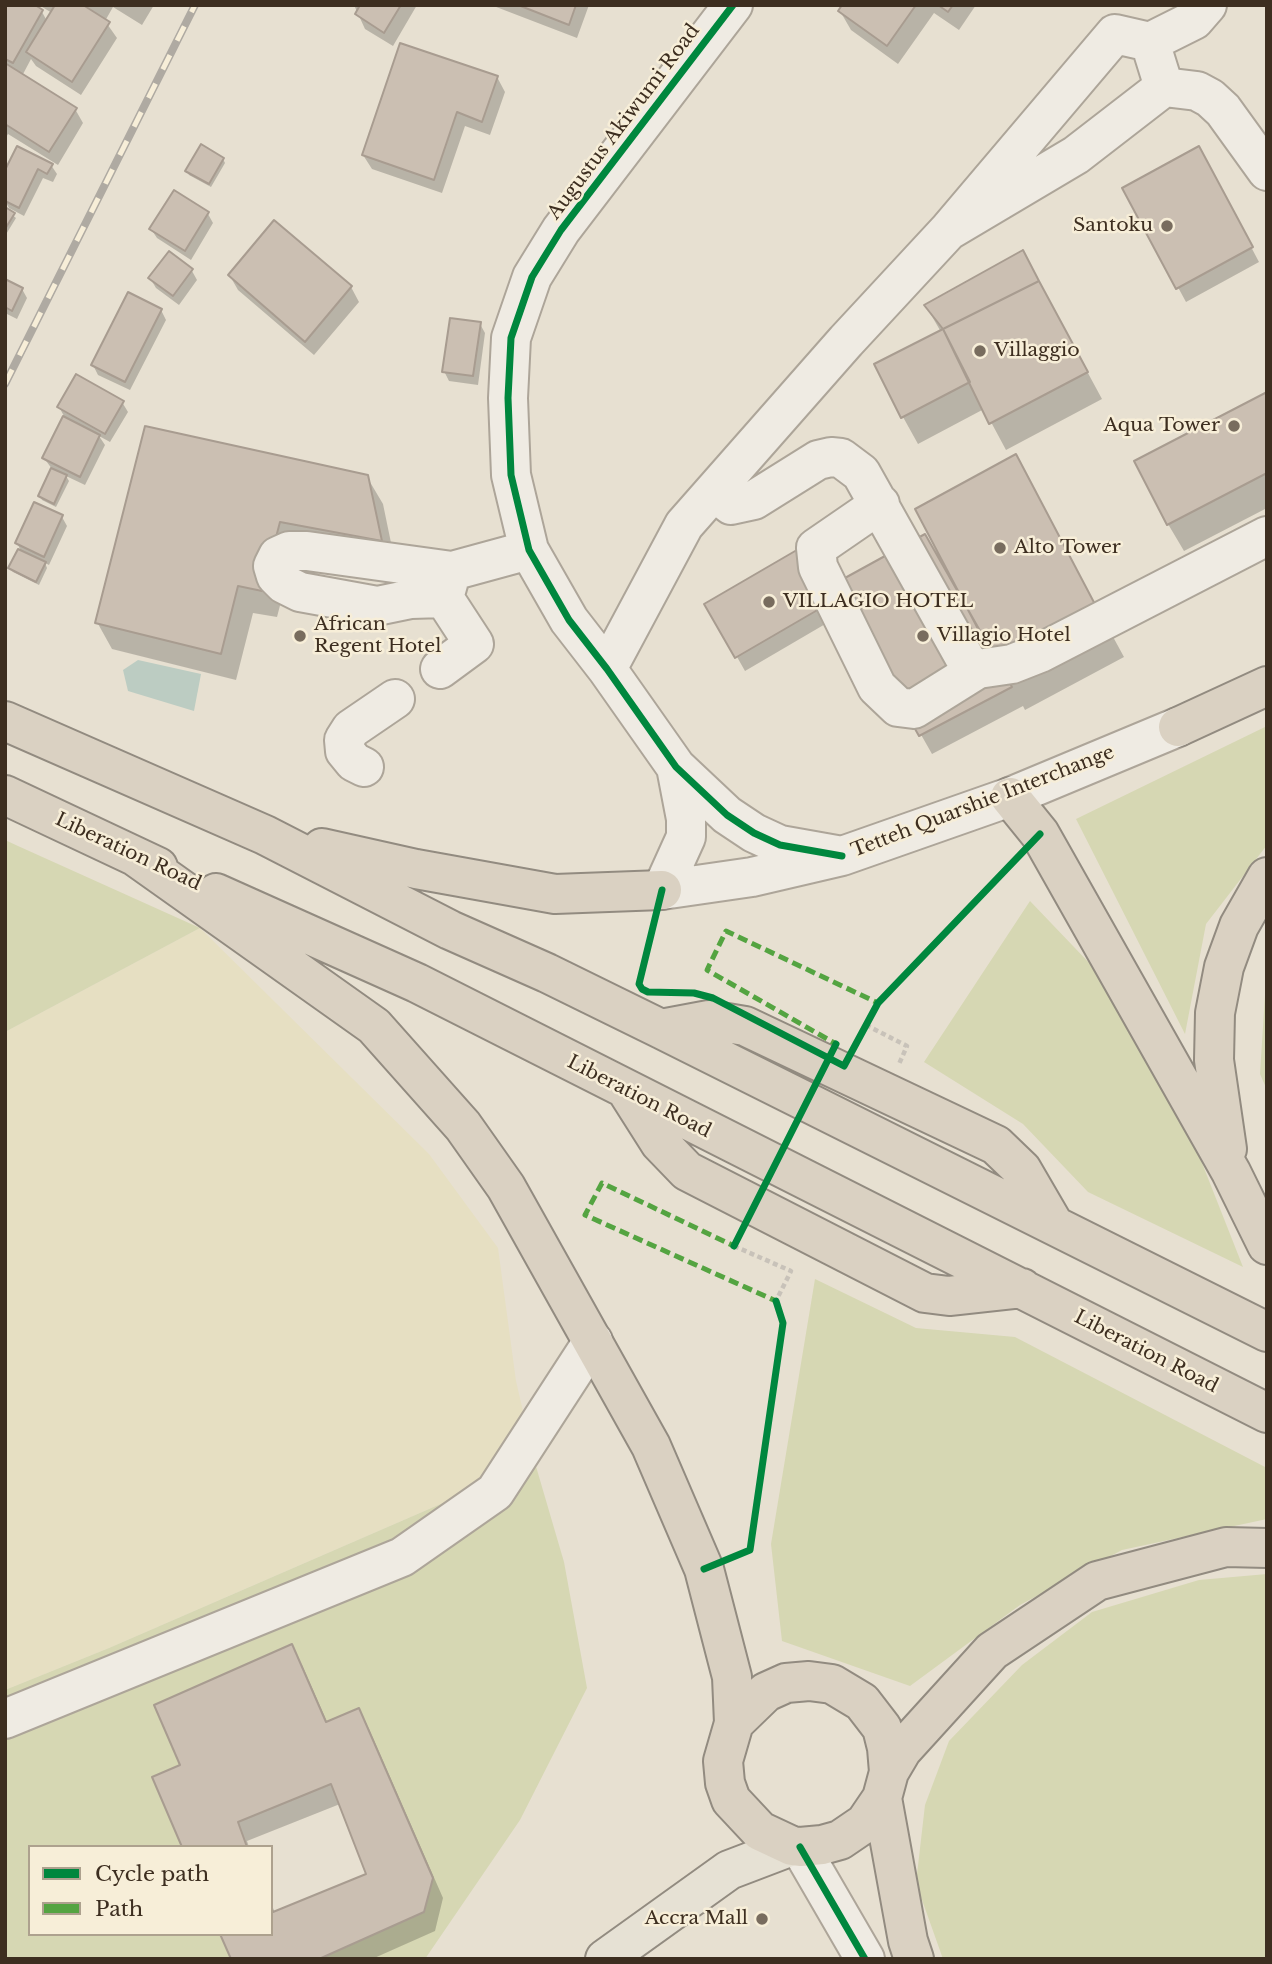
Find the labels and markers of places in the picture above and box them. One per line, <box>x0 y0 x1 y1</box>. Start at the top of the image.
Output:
place label: Santoku <box>1073 215 1153 237</box>
marker: Santoku <box>1159 218 1175 234</box>
place label: Villaggio <box>994 340 1080 362</box>
marker: Villaggio <box>972 343 988 359</box>
place label: Aqua Tower <box>1104 415 1220 437</box>
marker: Aqua Tower <box>1226 418 1242 434</box>
place label: Alto Tower <box>1014 537 1121 559</box>
marker: Alto Tower <box>992 540 1008 556</box>
place label: VILLAGIO HOTEL <box>783 591 973 613</box>
marker: VILLAGIO HOTEL <box>761 594 777 610</box>
place label: African Regent Hotel <box>314 614 441 658</box>
place label: Villagio Hotel <box>937 625 1071 647</box>
marker: African Regent Hotel <box>292 628 308 644</box>
marker: Villagio Hotel <box>915 628 931 644</box>
place label: Accra Mall <box>645 1908 748 1930</box>
marker: Accra Mall <box>754 1911 770 1927</box>

